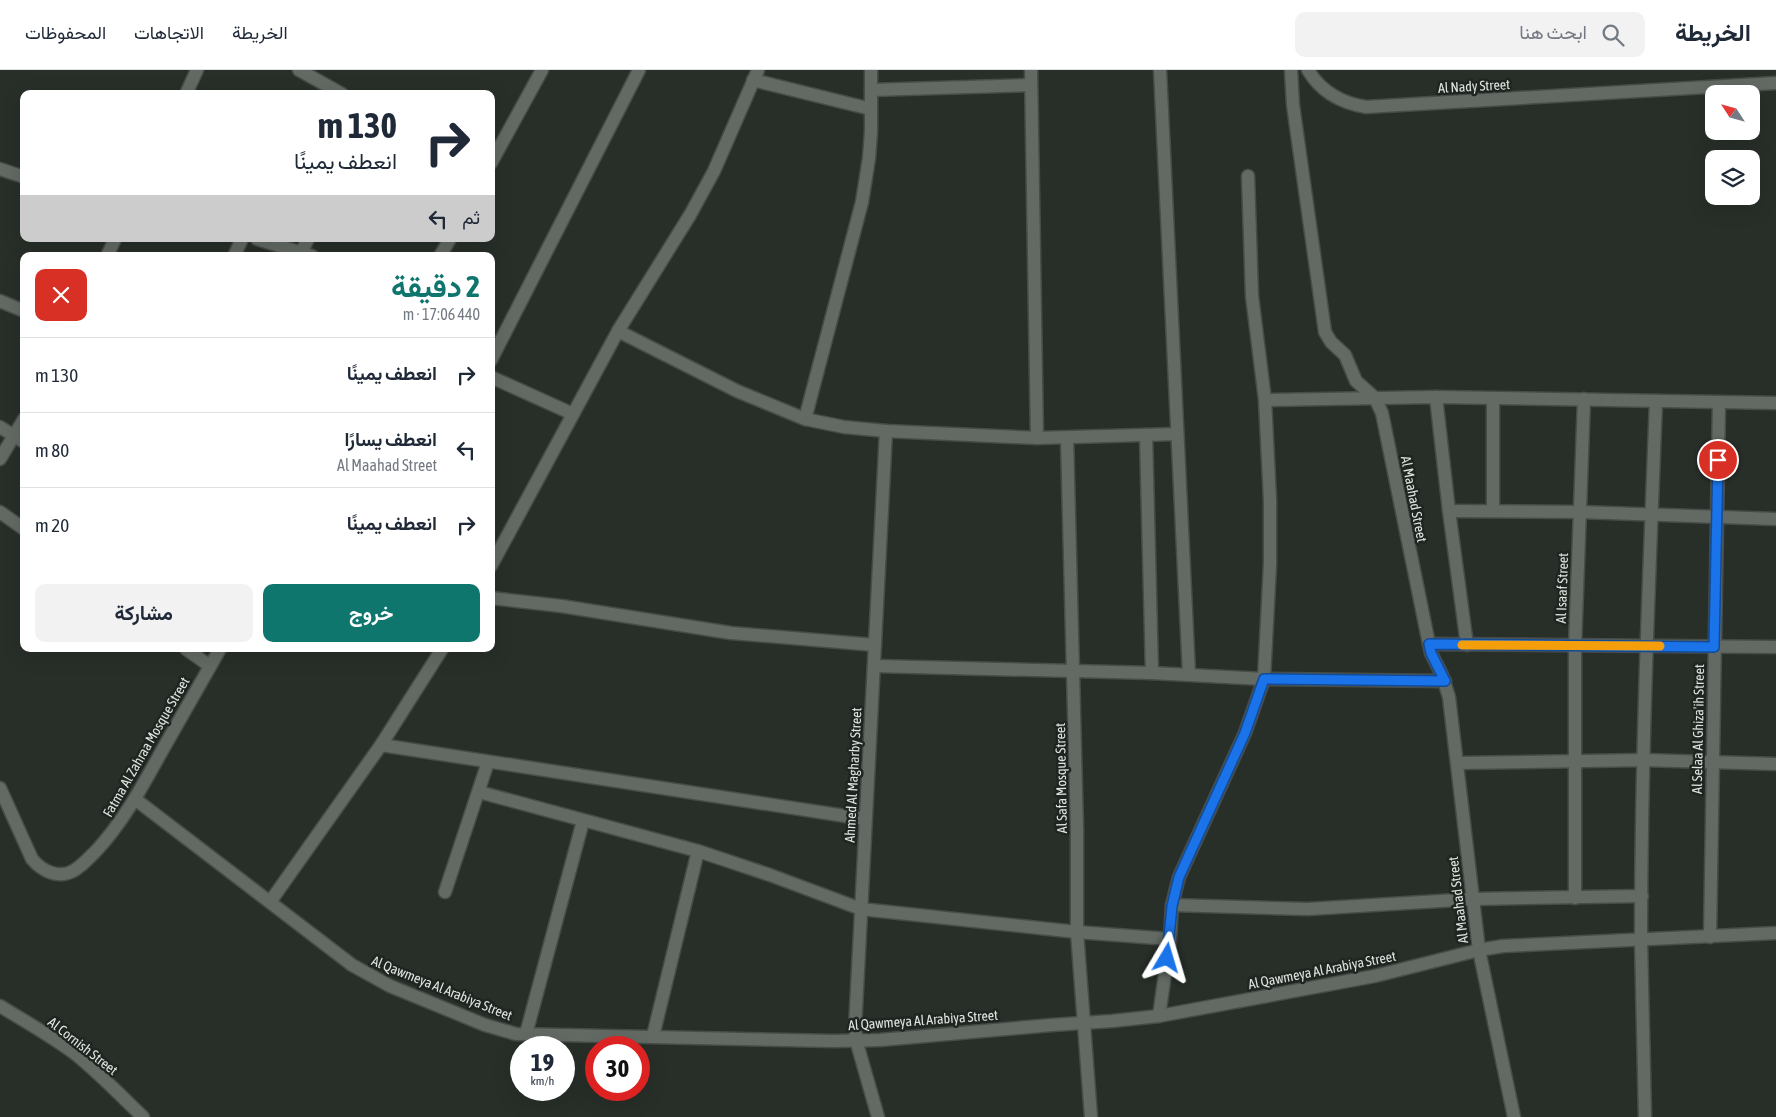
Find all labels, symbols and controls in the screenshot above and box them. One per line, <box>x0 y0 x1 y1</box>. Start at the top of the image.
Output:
search box <box>1295 12 1645 57</box>
text: الخريطة <box>1675 19 1751 46</box>
text: ابحث هنا <box>1519 21 1587 43</box>
icon: search <box>1599 21 1627 49</box>
text: المحفوظات <box>25 22 106 43</box>
text: الاتجاهات <box>134 22 204 43</box>
text: الخريطة <box>232 22 288 43</box>
street label: Al Nady Street <box>1437 76 1511 96</box>
north arrow <box>1705 85 1760 140</box>
map controls <box>1705 85 1760 205</box>
text: 130 m <box>318 105 397 145</box>
icon: right <box>415 110 480 175</box>
text: انعطف يمينًا <box>294 148 397 174</box>
button: layers <box>1705 150 1760 205</box>
icon: left <box>424 205 452 233</box>
text: ثم <box>462 206 480 228</box>
button: close <box>35 269 87 321</box>
text: 2 دقيقة <box>391 269 480 303</box>
text: 440 m · 17:06 <box>403 305 480 323</box>
icon: right <box>452 361 480 389</box>
text: انعطف يمينًا <box>347 362 437 384</box>
text: 130 m <box>35 364 78 386</box>
text: انعطف يسارًا <box>344 428 437 450</box>
icon: left <box>452 436 480 464</box>
text: 80 m <box>35 439 69 461</box>
pin <box>1697 439 1739 481</box>
icon: arrive <box>1704 446 1732 474</box>
street label: Al Maahad Street <box>1398 455 1430 543</box>
text: Al Maahad Street <box>337 456 437 474</box>
icon: right <box>452 511 480 539</box>
text: انعطف يمينًا <box>347 512 437 534</box>
text: 20 m <box>35 514 69 536</box>
street label: Al Isaaf Street <box>1553 552 1571 624</box>
button: مشاركة <box>35 584 253 642</box>
button: خروج <box>263 584 480 642</box>
street label: Al Selaa Al Ghiza'ih Street <box>1689 664 1707 794</box>
street label: Fatma Al Zahraa Mosque Street <box>99 674 193 820</box>
street label: Ahmed Al Magharby Street <box>841 707 865 843</box>
street label: Al Safa Mosque Street <box>1052 723 1070 833</box>
street label: Al Maahad Street <box>1445 856 1471 944</box>
position arrow <box>1140 931 1192 983</box>
street label: Al Qawmeya Al Arabiya Street <box>1247 948 1397 992</box>
street label: Al Qawmeya Al Arabiya Street <box>369 952 515 1024</box>
street label: Al Qawmeya Al Arabiya Street <box>848 1007 998 1033</box>
street label: Al Cornish Street <box>45 1014 121 1078</box>
speed limit sign: 30 <box>585 1036 650 1101</box>
text: 19 <box>531 1048 554 1076</box>
text: km/h <box>531 1074 554 1088</box>

